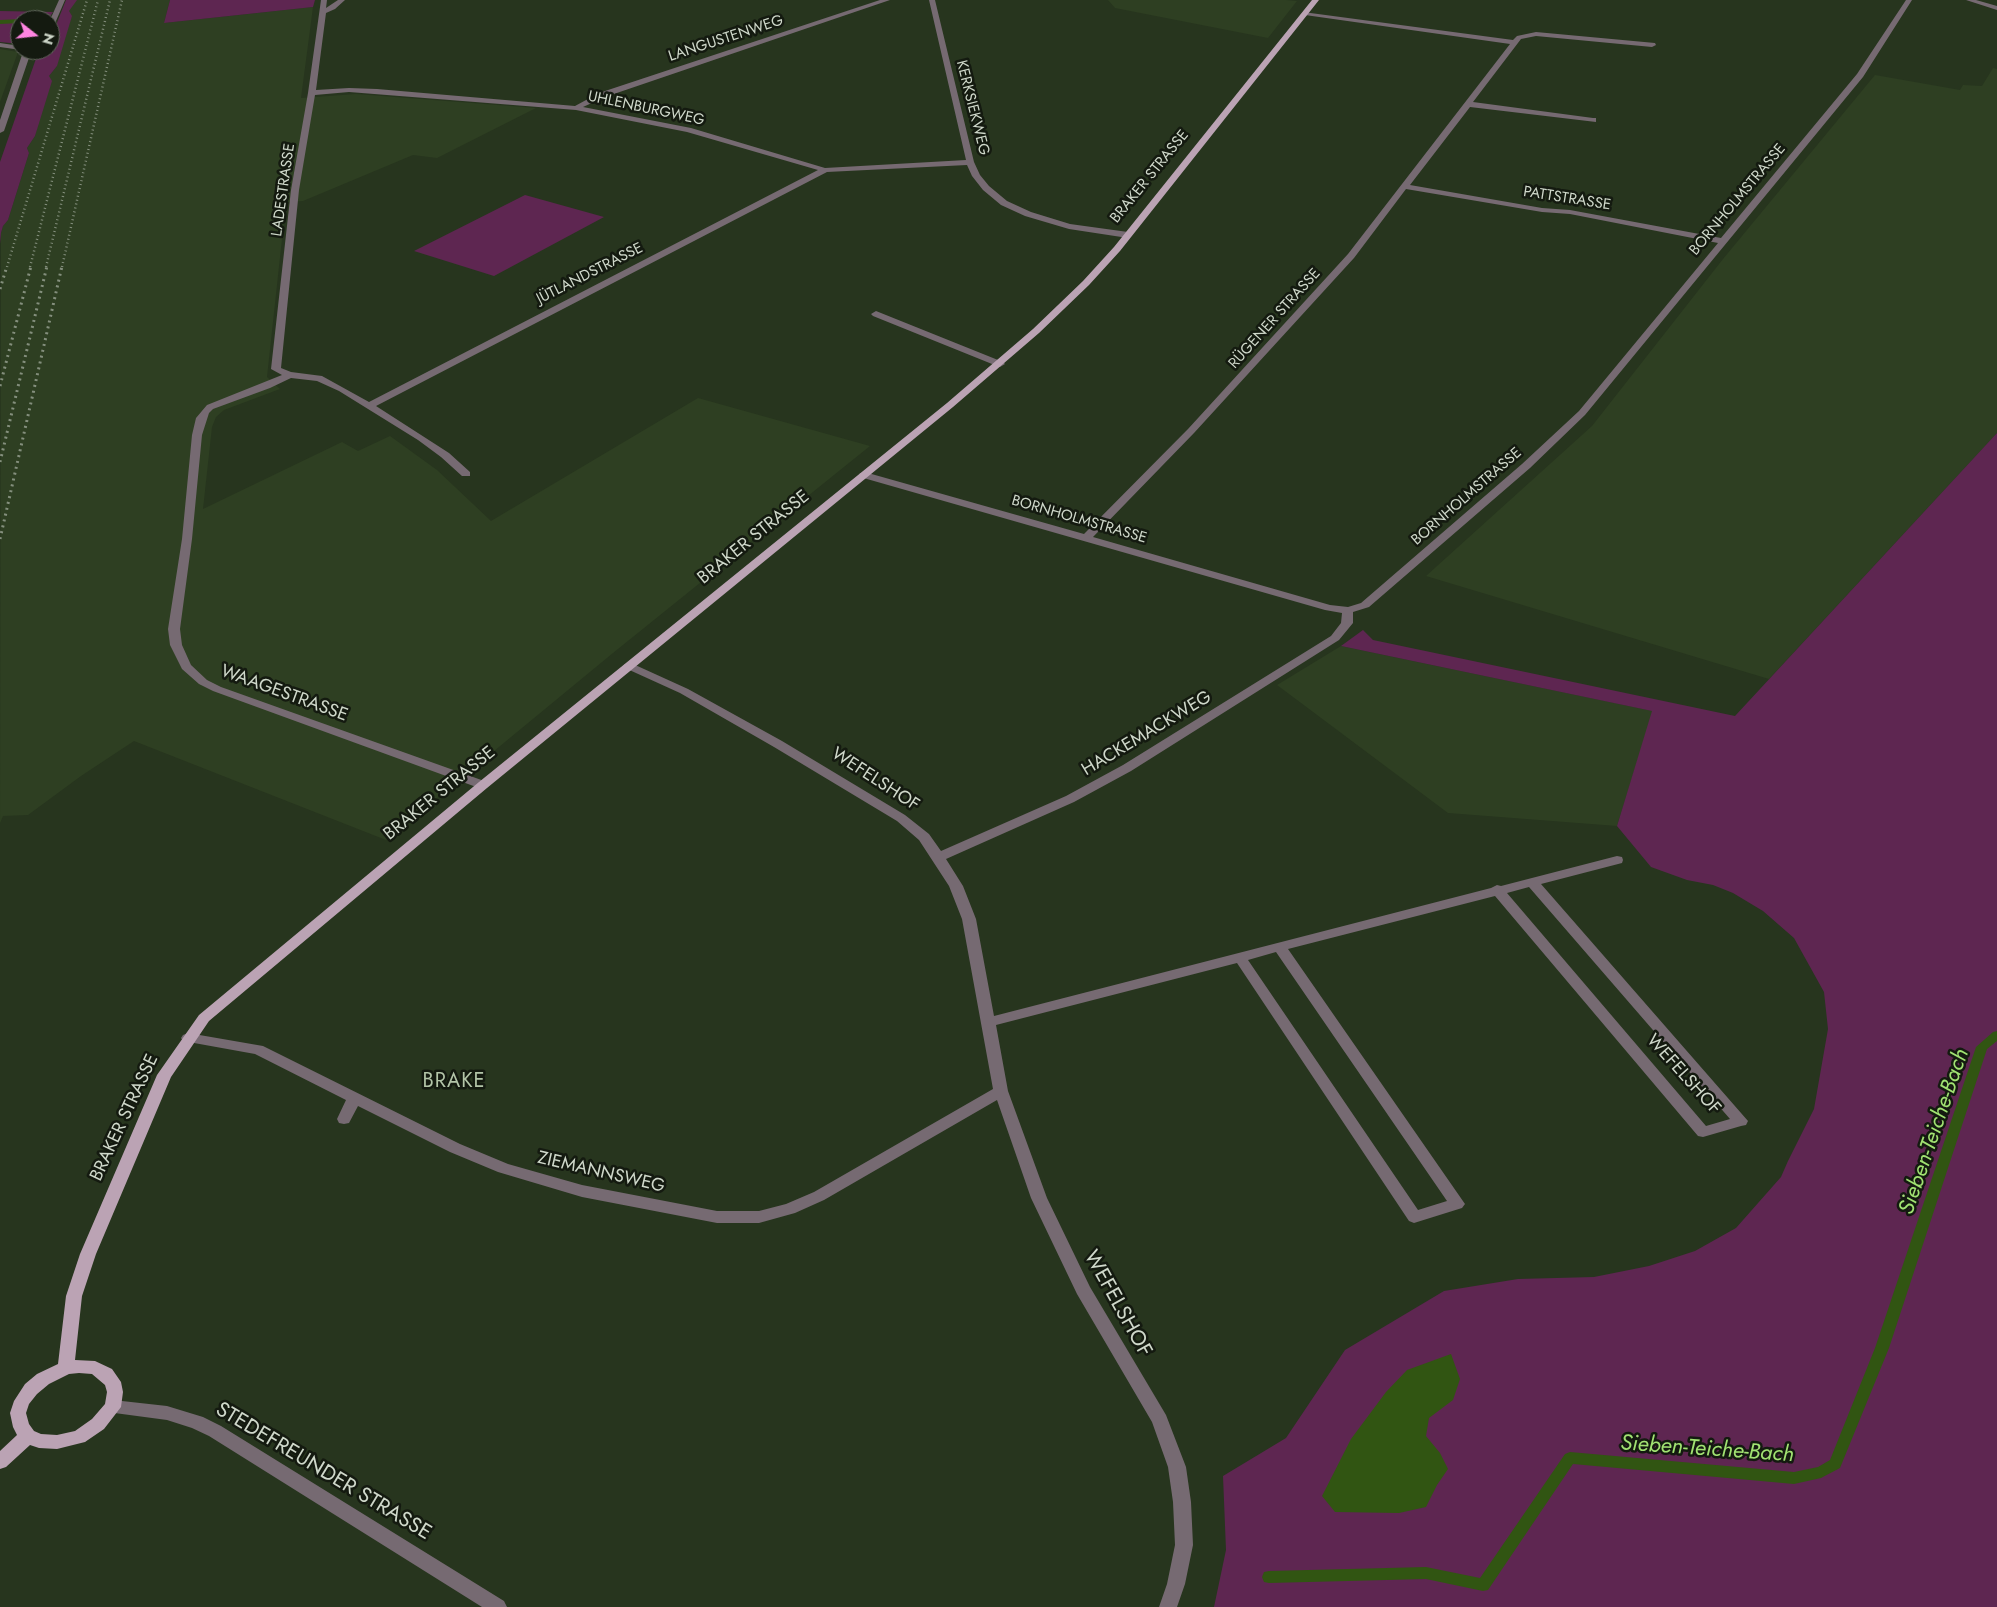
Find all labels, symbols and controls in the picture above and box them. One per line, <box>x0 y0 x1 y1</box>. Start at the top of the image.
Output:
north arrow <box>10 10 60 60</box>
street label: LANGUSTENWEG <box>666 12 786 66</box>
text: N <box>37 31 60 47</box>
street label: KERKSIEKWEG <box>951 59 993 157</box>
street label: UHLENBURGWEG <box>586 88 706 130</box>
street label: BRAKER STRASSE <box>1107 127 1193 227</box>
street label: BORNHOLMSTRASSE <box>1686 141 1790 259</box>
street label: LADESTRASSE <box>269 142 299 238</box>
street label: PATTSTRASSE <box>1522 183 1612 215</box>
street label: JÜTLANDSTRASSE <box>534 239 646 309</box>
street label: RÜGENER STRASSE <box>1225 265 1325 373</box>
street label: BORNHOLMSTRASSE <box>1408 444 1526 550</box>
street label: BRAKER STRASSE <box>694 486 814 590</box>
street label: BORNHOLMSTRASSE <box>1009 492 1149 548</box>
street label: WAAGESTRASSE <box>218 661 350 727</box>
street label: HACKEMACKWEG <box>1078 687 1216 781</box>
street label: BRAKER STRASSE <box>380 742 500 846</box>
street label: WEFELSHOF <box>827 744 923 816</box>
street label: WEFELSHOF <box>1641 1030 1725 1120</box>
water label: Sieben-Teiche-Bach <box>1894 1046 1976 1218</box>
street label: BRAKER STRASSE <box>86 1051 164 1185</box>
district label: BRAKE <box>422 1070 486 1094</box>
street label: ZIEMANNSWEG <box>535 1148 667 1198</box>
street label: WEFELSHOF <box>1078 1247 1156 1361</box>
street label: STEDEFREUNDER STRASSE <box>211 1398 435 1546</box>
water label: Sieben-Teiche-Bach <box>1619 1431 1795 1469</box>

